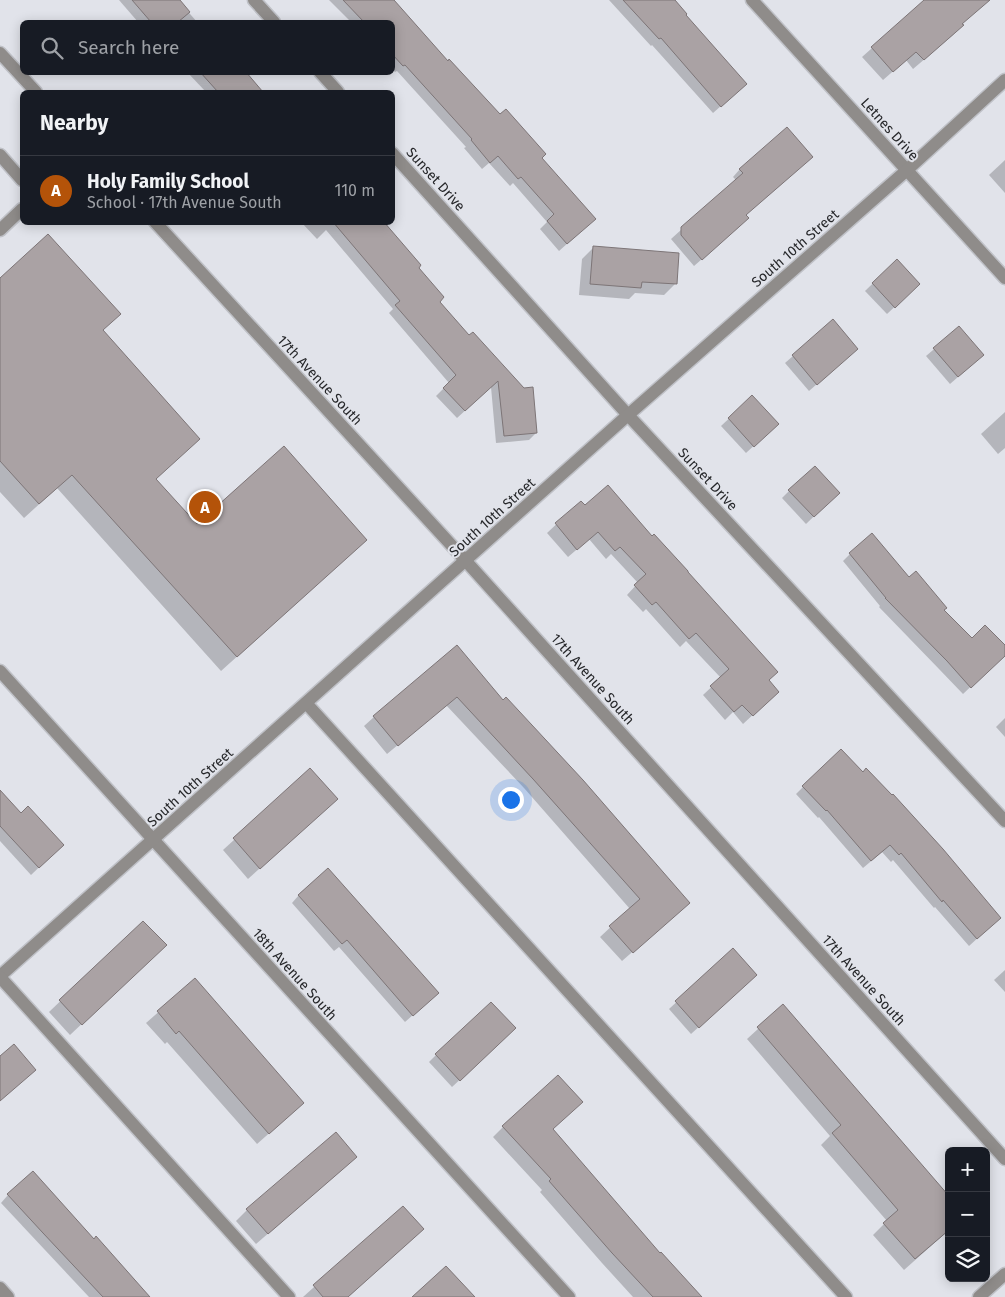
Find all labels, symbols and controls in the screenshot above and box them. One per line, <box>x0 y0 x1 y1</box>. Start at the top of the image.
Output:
search box <box>20 20 395 75</box>
icon: search <box>38 34 66 62</box>
text: Search here <box>78 36 179 59</box>
street label: Letnes Drive <box>857 95 922 164</box>
text: Nearby <box>40 110 108 136</box>
street label: Sunset Drive <box>403 144 469 215</box>
text: Holy Family School <box>87 170 249 193</box>
text: A <box>51 181 61 200</box>
text: 110 m <box>334 181 375 200</box>
text: School · 17th Avenue South <box>87 193 282 212</box>
street label: South 10th Street <box>748 205 843 291</box>
street label: 17th Avenue South <box>274 332 366 429</box>
street label: Sunset Drive <box>674 444 741 514</box>
street label: South 10th Street <box>446 474 540 560</box>
pin: A <box>189 488 221 526</box>
street label: 17th Avenue South <box>547 630 638 728</box>
street label: South 10th Street <box>144 744 238 830</box>
your location <box>498 787 524 813</box>
street label: 18th Avenue South <box>249 925 340 1024</box>
street label: 17th Avenue South <box>818 931 909 1029</box>
map controls <box>945 1147 990 1282</box>
button: + <box>945 1147 990 1192</box>
button: − <box>945 1192 990 1237</box>
button: layers <box>945 1237 990 1282</box>

